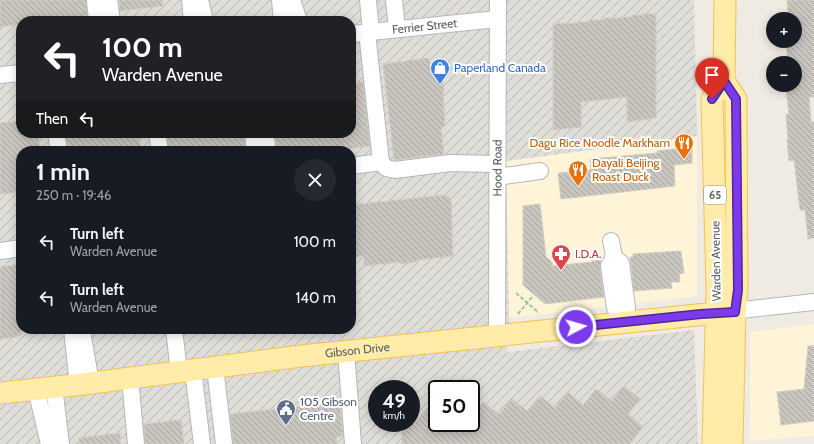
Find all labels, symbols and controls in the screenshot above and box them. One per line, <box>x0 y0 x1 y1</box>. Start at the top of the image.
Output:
map controls <box>766 12 802 92</box>
button: + <box>766 12 802 48</box>
street label: Ferrier Street <box>391 15 458 37</box>
text: 100 m <box>102 30 183 64</box>
icon: left <box>36 32 88 84</box>
button: − <box>766 56 802 92</box>
shop icon: Paperland Canada <box>429 57 451 85</box>
pin <box>695 58 729 99</box>
place label: Paperland Canada <box>454 60 546 75</box>
text: Warden Avenue <box>102 64 223 86</box>
icon: arrive <box>701 64 723 86</box>
icon: left <box>76 108 98 130</box>
text: Then <box>36 110 68 128</box>
restaurant icon: Dagu Rice Noodle Markham <box>673 132 695 160</box>
place label: Dagu Rice Noodle Markham <box>530 135 670 150</box>
street label: Hood Road <box>489 139 505 197</box>
place label: Dayali Beijing Roast Duck <box>592 155 661 184</box>
text: 1 min <box>36 157 90 186</box>
button: close <box>294 159 336 201</box>
restaurant icon: Dayali Beijing Roast Duck <box>567 159 589 187</box>
road number: 65 <box>704 186 726 204</box>
text: 250 m · 19:46 <box>36 187 111 203</box>
street label: Warden Avenue <box>707 221 724 301</box>
text: Turn left <box>70 225 124 243</box>
icon: left <box>36 231 58 253</box>
text: 100 m <box>294 233 336 251</box>
text: Warden Avenue <box>70 243 157 259</box>
pharmacy icon: I.D.A. <box>550 243 572 271</box>
place label: I.D.A. <box>575 246 602 261</box>
text: Turn left <box>70 281 124 299</box>
icon: left <box>36 287 58 309</box>
text: 140 m <box>295 289 336 307</box>
text: Warden Avenue <box>70 299 157 315</box>
position arrow <box>555 306 597 348</box>
street label: Gibson Drive <box>324 339 391 360</box>
speed limit sign: 50 <box>428 380 480 432</box>
text: 49 <box>382 389 406 413</box>
place label: 105 Gibson Centre <box>300 394 357 423</box>
public building icon: 105 Gibson Centre <box>275 398 297 426</box>
text: km/h <box>383 409 405 422</box>

